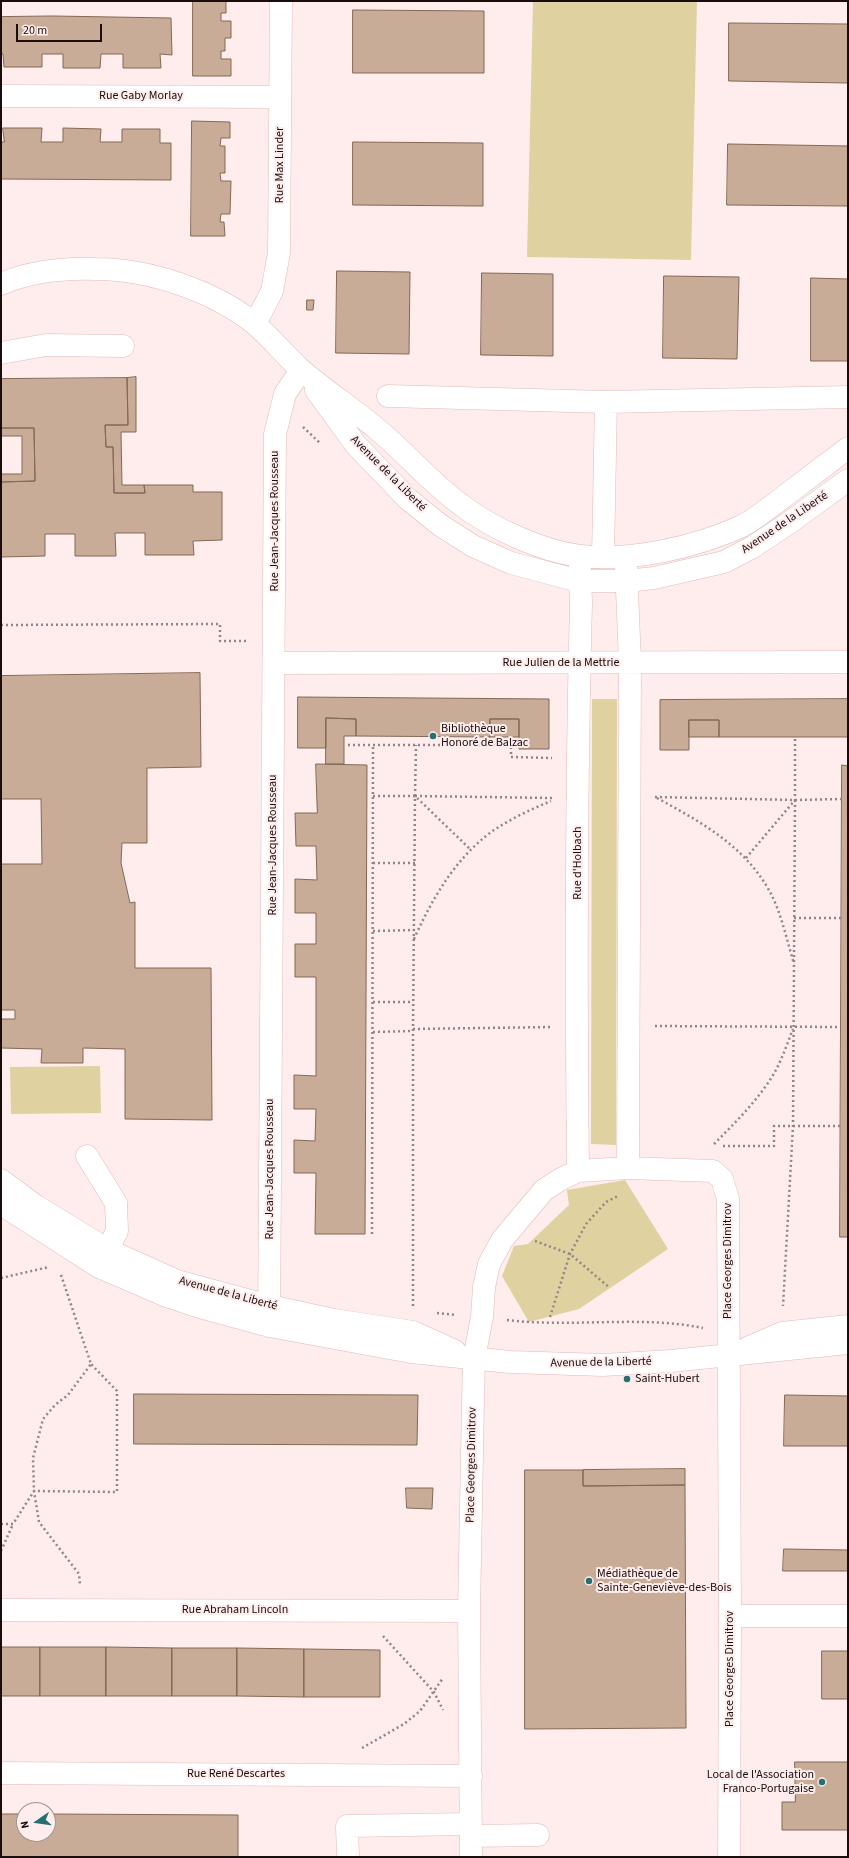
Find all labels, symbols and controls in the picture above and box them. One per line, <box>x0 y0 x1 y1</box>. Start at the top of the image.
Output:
scale bar <box>18 16 104 42</box>
text: 20 m <box>23 22 47 39</box>
street label: Rue Gaby Morlay <box>99 89 183 103</box>
street label: Rue Max Linder <box>273 127 287 203</box>
street label: Avenue de la Liberté <box>347 433 429 515</box>
street label: Rue Jean-Jacques Rousseau <box>268 450 282 592</box>
street label: Avenue de la Liberté <box>739 489 831 557</box>
street label: Rue Julien de la Mettrie <box>503 656 619 670</box>
place label: Bibliothèque Honoré de Balzac <box>441 722 528 750</box>
marker: Bibliothèque Honoré de Balzac <box>428 731 438 741</box>
street label: Rue Jean-Jacques Rousseau <box>266 774 280 916</box>
street label: Rue d'Holbach <box>571 826 585 900</box>
street label: Rue Jean-Jacques Rousseau <box>263 1098 277 1240</box>
street label: Place Georges Dimitrov <box>721 1203 735 1319</box>
street label: Avenue de la Liberté <box>177 1274 279 1314</box>
street label: Avenue de la Liberté <box>550 1355 652 1371</box>
place label: Saint-Hubert <box>635 1372 700 1386</box>
marker: Saint-Hubert <box>622 1374 632 1384</box>
street label: Place Georges Dimitrov <box>464 1407 480 1523</box>
place label: Médiathèque de Sainte-Geneviève-des-Bois <box>597 1567 732 1595</box>
marker: Médiathèque de Sainte-Geneviève-des-Bois <box>584 1576 594 1586</box>
street label: Rue Abraham Lincoln <box>182 1603 288 1617</box>
street label: Place Georges Dimitrov <box>723 1611 737 1727</box>
street label: Rue René Descartes <box>187 1767 285 1781</box>
place label: Local de l'Association Franco-Portugaise <box>707 1768 814 1796</box>
marker: Local de l'Association Franco-Portugaise <box>817 1777 827 1787</box>
north arrow <box>16 1802 56 1842</box>
text: N <box>17 1819 33 1830</box>

